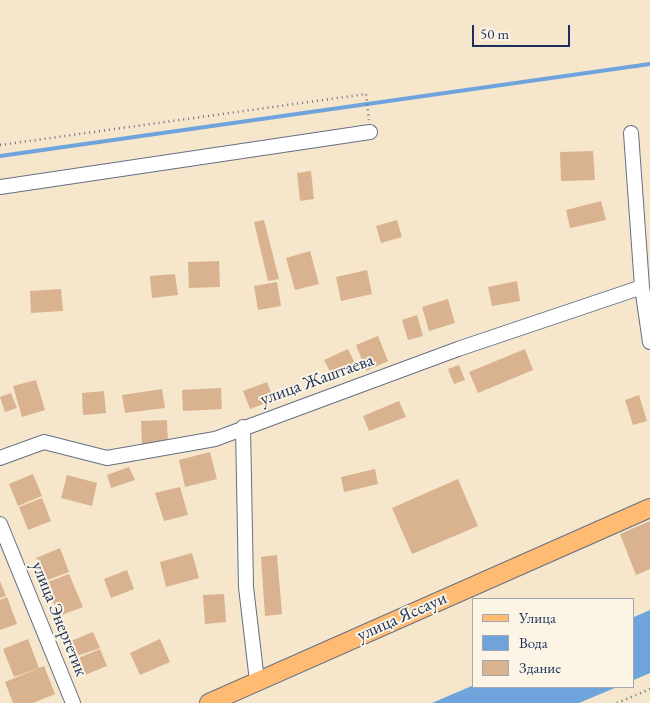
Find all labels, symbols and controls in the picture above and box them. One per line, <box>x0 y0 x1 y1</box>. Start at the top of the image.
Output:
scale bar <box>475 15 572 47</box>
text: 50 m <box>480 24 509 43</box>
street label: улица Жаштаева <box>257 349 377 411</box>
street label: улица Энергетик <box>26 558 92 680</box>
street label: улица Яссауи <box>354 588 450 646</box>
legend <box>472 598 635 688</box>
text: Улица <box>519 608 556 627</box>
text: Вода <box>519 633 548 652</box>
text: Здание <box>519 658 561 677</box>

